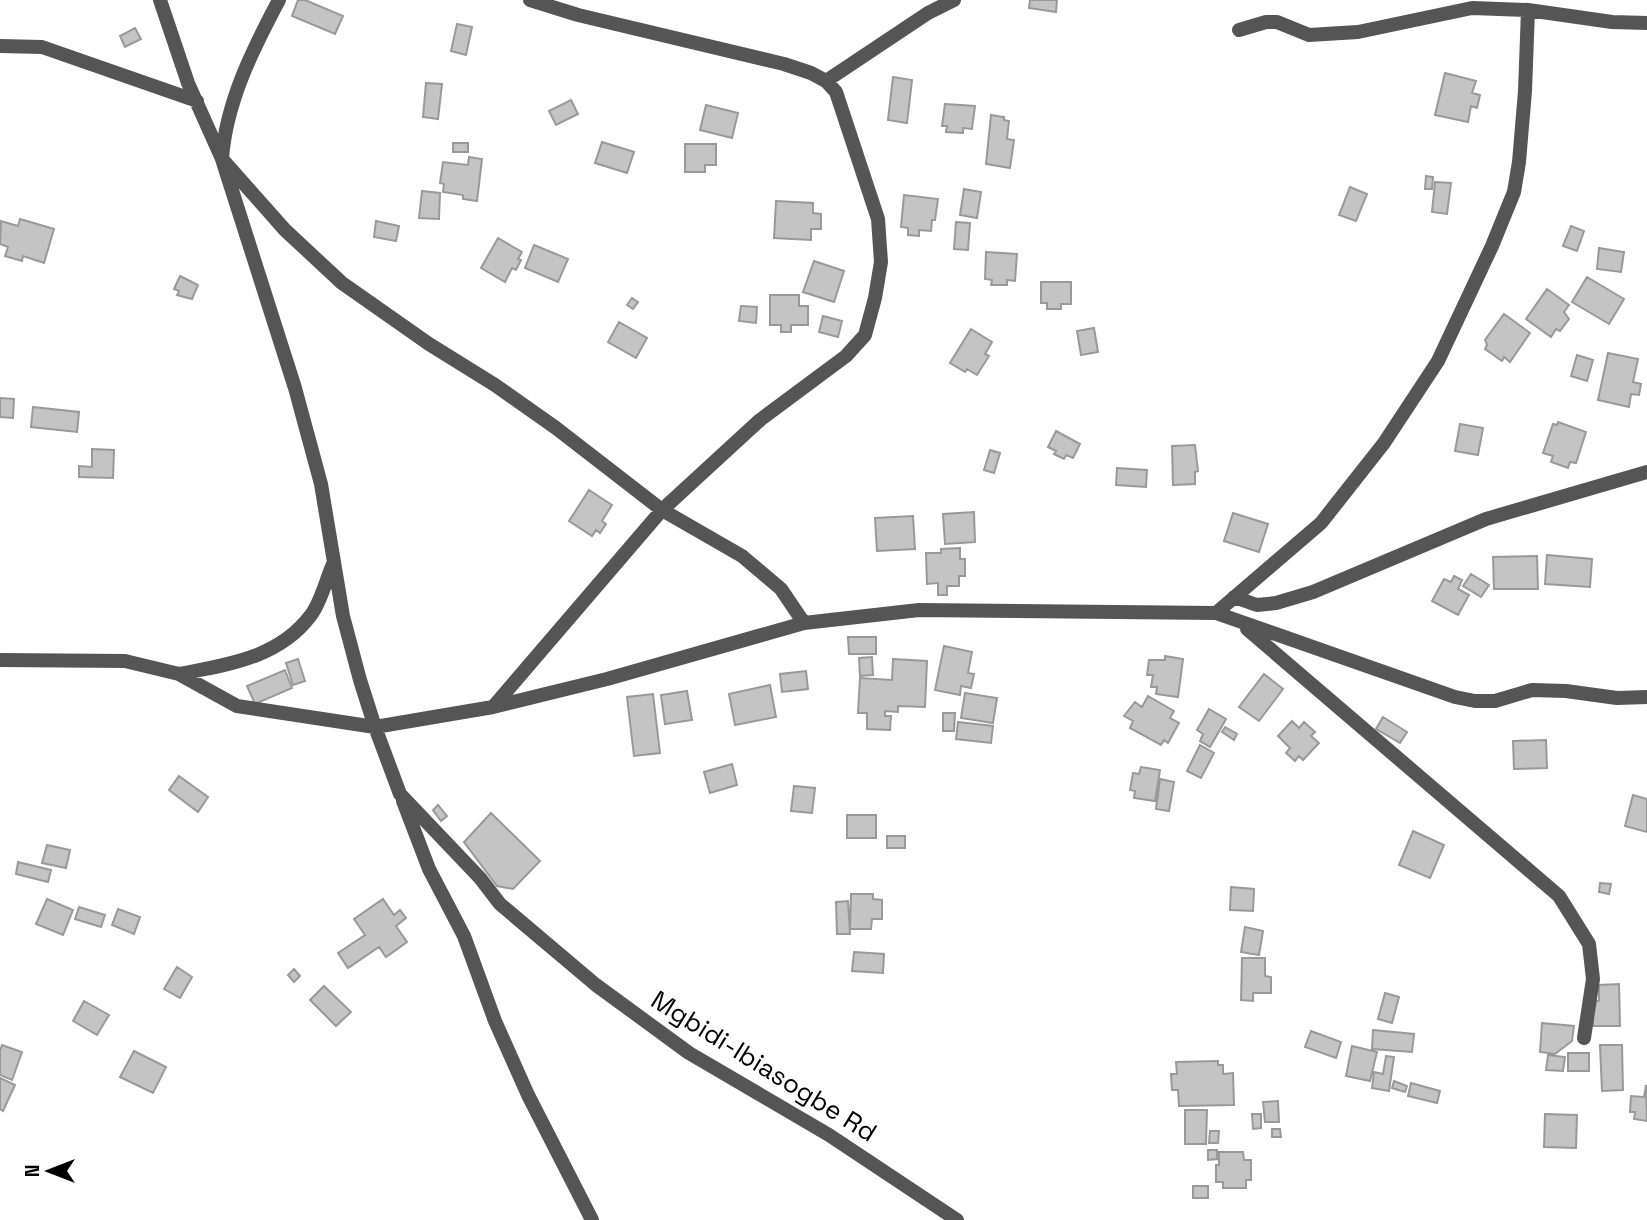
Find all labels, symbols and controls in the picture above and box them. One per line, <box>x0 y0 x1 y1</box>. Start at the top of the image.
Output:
street label: Mgbidi-Ibiasogbe Rd <box>645 983 883 1149</box>
north arrow <box>14 1136 84 1206</box>
text: N <box>20 1165 45 1177</box>

